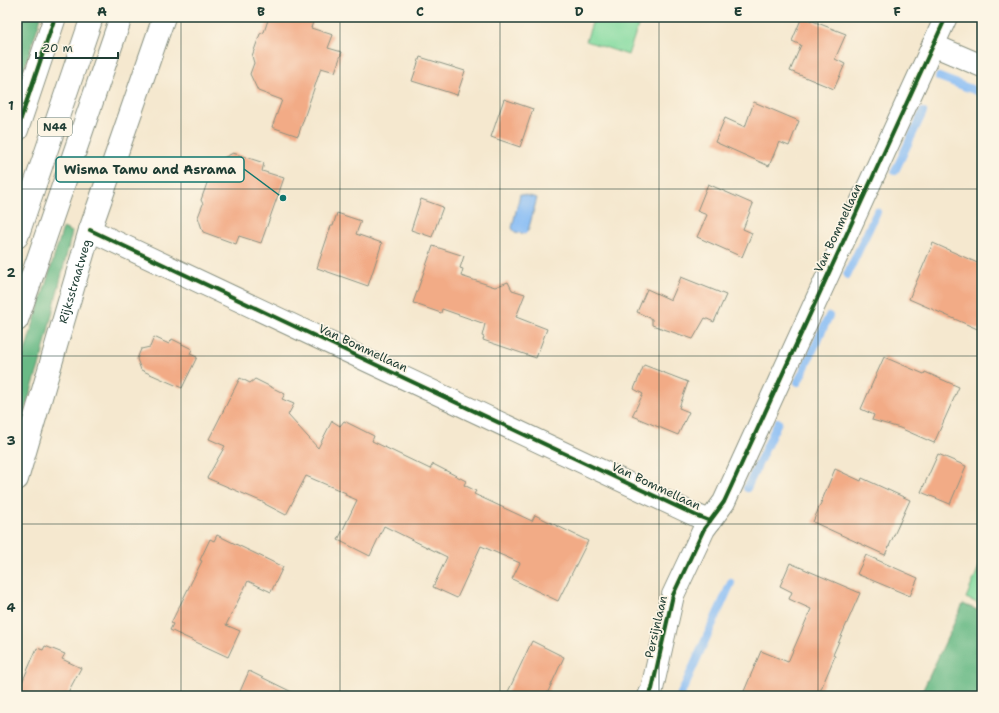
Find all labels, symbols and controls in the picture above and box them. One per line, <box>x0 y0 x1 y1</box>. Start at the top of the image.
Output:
text: A <box>97 3 107 20</box>
text: B <box>257 3 265 20</box>
text: C <box>416 3 424 20</box>
text: D <box>574 3 584 20</box>
text: E <box>734 3 743 20</box>
text: F <box>893 3 901 20</box>
scale bar <box>36 34 118 60</box>
text: 20 m <box>42 40 73 56</box>
text: 1 <box>8 97 14 114</box>
road number: N44 <box>38 118 72 136</box>
callout: Wisma Tamu and Asrama <box>56 157 244 182</box>
text: Wisma Tamu and Asrama <box>64 161 236 178</box>
street label: Van Bommellaan <box>810 181 866 275</box>
street label: Rijksstraatweg <box>55 237 95 325</box>
text: 2 <box>6 264 16 281</box>
street label: Van Bommellaan <box>316 320 410 376</box>
text: 3 <box>6 432 16 449</box>
street label: Van Bommellaan <box>609 458 703 514</box>
street label: Persijnlaan <box>641 594 671 660</box>
text: 4 <box>6 599 16 616</box>

